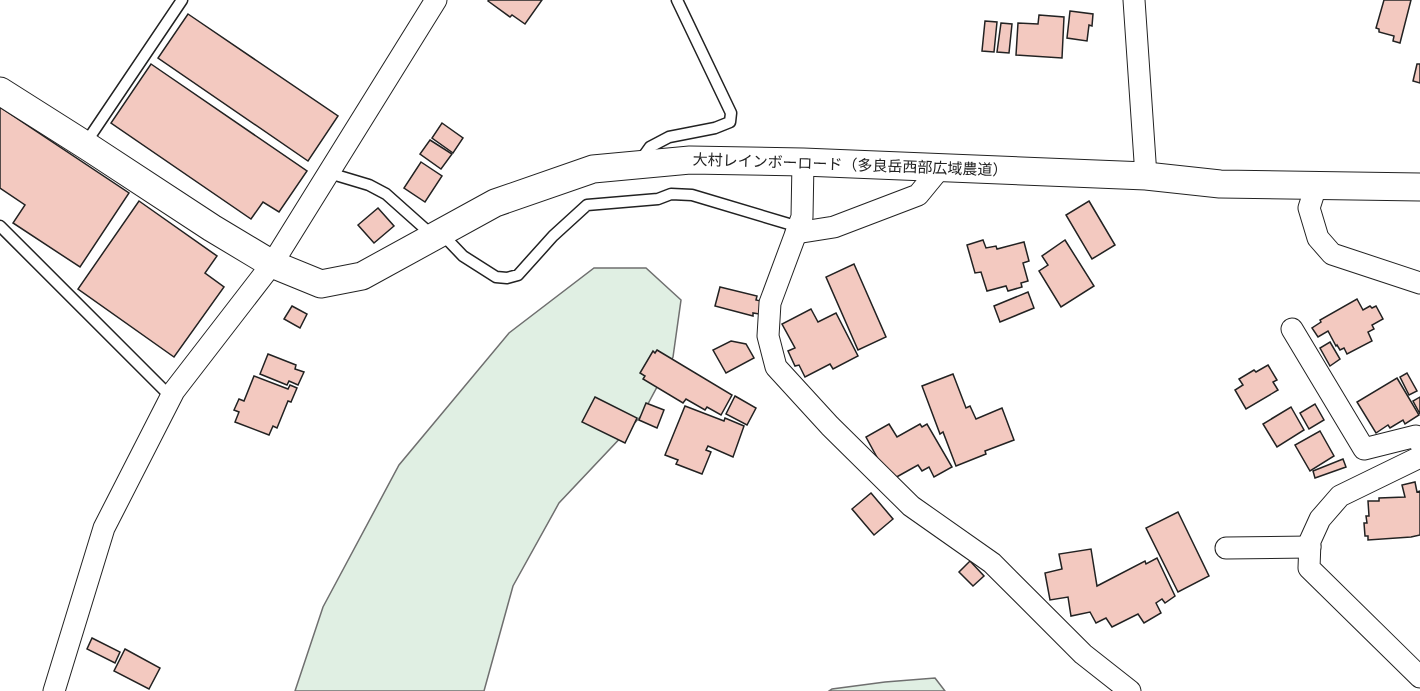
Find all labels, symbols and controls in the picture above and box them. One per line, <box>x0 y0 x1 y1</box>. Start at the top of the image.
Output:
street label: 大村レインボーロード（多良岳西部広域農道） <box>692 148 1008 179</box>

